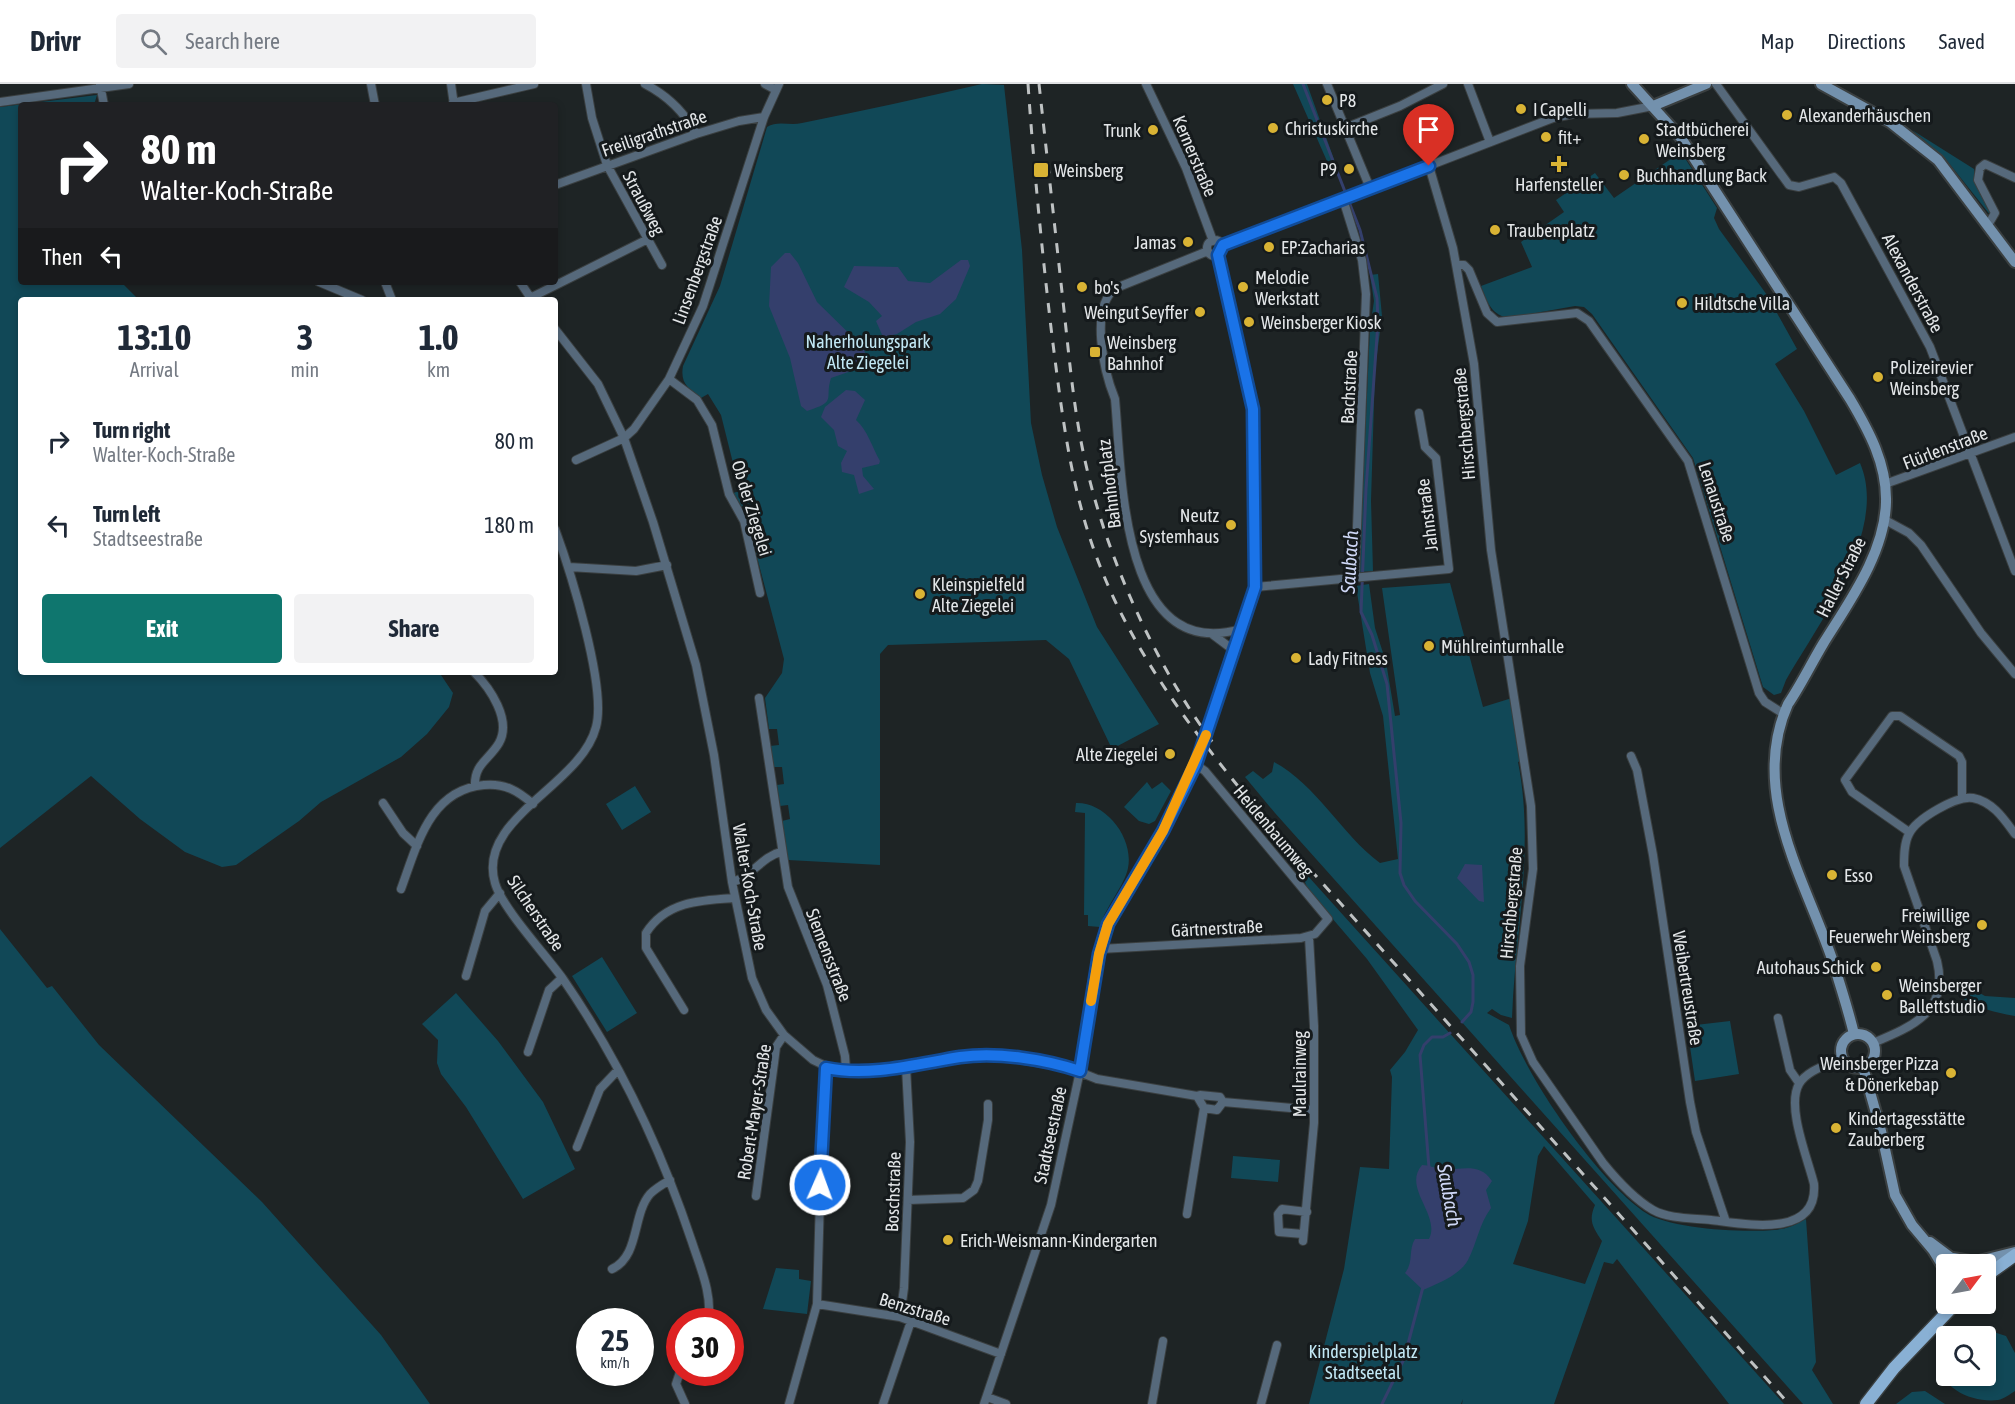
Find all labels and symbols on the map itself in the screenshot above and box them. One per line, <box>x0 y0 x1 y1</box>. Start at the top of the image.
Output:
place label: P8 <box>1339 90 1356 111</box>
marker: P8 <box>1320 93 1334 107</box>
place label: I Capelli <box>1533 99 1587 120</box>
marker: I Capelli <box>1514 102 1528 116</box>
pin <box>1403 104 1454 166</box>
street label: Freiligrathstraße <box>599 105 709 161</box>
place label: Alexanderhäuschen <box>1799 105 1931 126</box>
marker: Alexanderhäuschen <box>1780 108 1794 122</box>
street label: Kernerstraße <box>1169 112 1221 200</box>
place label: Christuskirche <box>1285 118 1378 139</box>
place label: Stadtbücherei Weinsberg <box>1656 119 1749 161</box>
place label: Trunk <box>1104 120 1141 141</box>
marker: Christuskirche <box>1266 121 1280 135</box>
marker: Trunk <box>1146 123 1160 137</box>
place label: fit+ <box>1558 127 1582 148</box>
marker: fit+ <box>1539 130 1553 144</box>
marker: Stadtbücherei Weinsberg <box>1637 132 1651 146</box>
marker: Harfensteller <box>1552 157 1566 171</box>
place label: P9 <box>1320 159 1337 180</box>
place label: Weinsberg <box>1054 160 1123 181</box>
marker: Weinsberg <box>1032 161 1050 179</box>
marker: P9 <box>1342 162 1356 176</box>
place label: Buchhandlung Back <box>1636 165 1767 186</box>
street label: Straußweg <box>618 167 670 239</box>
marker: Buchhandlung Back <box>1617 168 1631 182</box>
place label: Harfensteller <box>1515 174 1604 195</box>
street label: Linsenbergstraße <box>668 213 726 327</box>
place label: Traubenplatz <box>1507 220 1595 241</box>
marker: Traubenplatz <box>1488 223 1502 237</box>
street label: Alexanderstraße <box>1878 230 1948 336</box>
place label: Jamas <box>1134 232 1176 253</box>
marker: Jamas <box>1181 235 1195 249</box>
place label: EP:Zacharias <box>1281 237 1365 258</box>
marker: EP:Zacharias <box>1262 240 1276 254</box>
place label: Melodie Werkstatt <box>1255 267 1319 309</box>
place label: bo's <box>1094 277 1120 298</box>
marker: bo's <box>1075 280 1089 294</box>
marker: Melodie Werkstatt <box>1236 280 1250 294</box>
place label: Hildtsche Villa <box>1694 293 1790 314</box>
marker: Hildtsche Villa <box>1675 296 1689 310</box>
place label: Weingut Seyffer <box>1084 302 1189 323</box>
marker: Weingut Seyffer <box>1193 305 1207 319</box>
place label: Weinsberger Kiosk <box>1261 312 1381 333</box>
marker: Weinsberger Kiosk <box>1242 315 1256 329</box>
park label: Naherholungspark Alte Ziegelei <box>806 331 930 373</box>
place label: Weinsberg Bahnhof <box>1107 332 1176 374</box>
marker: Weinsberg Bahnhof <box>1088 345 1102 359</box>
street label: Bachstraße <box>1337 350 1361 424</box>
place label: Polizeirevier Weinsberg <box>1890 357 1974 399</box>
street label: Hirschbergstraße <box>1449 367 1479 481</box>
marker: Polizeirevier Weinsberg <box>1871 370 1885 384</box>
street label: Flürlenstraße <box>1900 422 1990 474</box>
street label: Bahnhofplatz <box>1093 438 1125 530</box>
street label: Ob der Ziegelei <box>728 458 776 558</box>
street label: Lenaustraße <box>1694 460 1740 544</box>
street label: Jahnstraße <box>1412 477 1442 553</box>
place label: Neutz Systemhaus <box>1140 505 1220 547</box>
marker: Neutz Systemhaus <box>1224 518 1238 532</box>
water label: Saubach <box>1336 530 1362 595</box>
street label: Haller Straße <box>1812 534 1870 620</box>
place label: Kleinspielfeld Alte Ziegelei <box>932 574 1025 616</box>
marker: Kleinspielfeld Alte Ziegelei <box>913 587 927 601</box>
place label: Mühlreinturnhalle <box>1441 636 1564 657</box>
marker: Mühlreinturnhalle <box>1422 639 1436 653</box>
place label: Lady Fitness <box>1308 648 1388 669</box>
marker: Lady Fitness <box>1289 651 1303 665</box>
place label: Alte Ziegelei <box>1076 744 1158 765</box>
marker: Alte Ziegelei <box>1163 747 1177 761</box>
street label: Heidenbaumweg <box>1230 781 1319 881</box>
street label: Walter-Koch-Straße <box>729 822 771 952</box>
street label: Hirschbergstraße <box>1496 846 1526 960</box>
place label: Esso <box>1844 865 1873 886</box>
marker: Esso <box>1825 868 1839 882</box>
street label: Silcherstraße <box>503 871 569 955</box>
place label: Freiwillige Feuerwehr Weinsberg <box>1828 905 1970 947</box>
street label: Siemensstraße <box>802 906 856 1004</box>
street label: Gärtnerstraße <box>1171 915 1263 941</box>
marker: Freiwillige Feuerwehr Weinsberg <box>1975 918 1989 932</box>
street label: Weibertreustraße <box>1669 929 1707 1047</box>
place label: Autohaus Schick <box>1757 957 1864 978</box>
marker: Autohaus Schick <box>1869 960 1883 974</box>
place label: Weinsberger Ballettstudio <box>1899 975 1985 1017</box>
marker: Weinsberger Ballettstudio <box>1880 988 1894 1002</box>
street label: Maulrainweg <box>1289 1030 1310 1117</box>
street label: Robert-Mayer-Straße <box>733 1043 775 1181</box>
place label: Weinsberger Pizza & Dönerkebap <box>1820 1053 1939 1095</box>
marker: Weinsberger Pizza & Dönerkebap <box>1944 1066 1958 1080</box>
street label: Stadtseestraße <box>1029 1084 1071 1186</box>
place label: Kindertagesstätte Zauberberg <box>1848 1108 1965 1150</box>
marker: Kindertagesstätte Zauberberg <box>1829 1121 1843 1135</box>
street label: Boschstraße <box>881 1152 905 1232</box>
position arrow <box>788 1153 852 1217</box>
water label: Saubach <box>1433 1161 1467 1228</box>
place label: Erich-Weismann-Kindergarten <box>960 1230 1157 1251</box>
marker: Erich-Weismann-Kindergarten <box>941 1233 955 1247</box>
north arrow <box>1936 1254 1996 1314</box>
street label: Benzstraße <box>877 1288 953 1330</box>
speed limit sign: 30 <box>666 1308 744 1386</box>
park label: Kinderspielplatz Stadtseetal <box>1308 1341 1418 1383</box>

